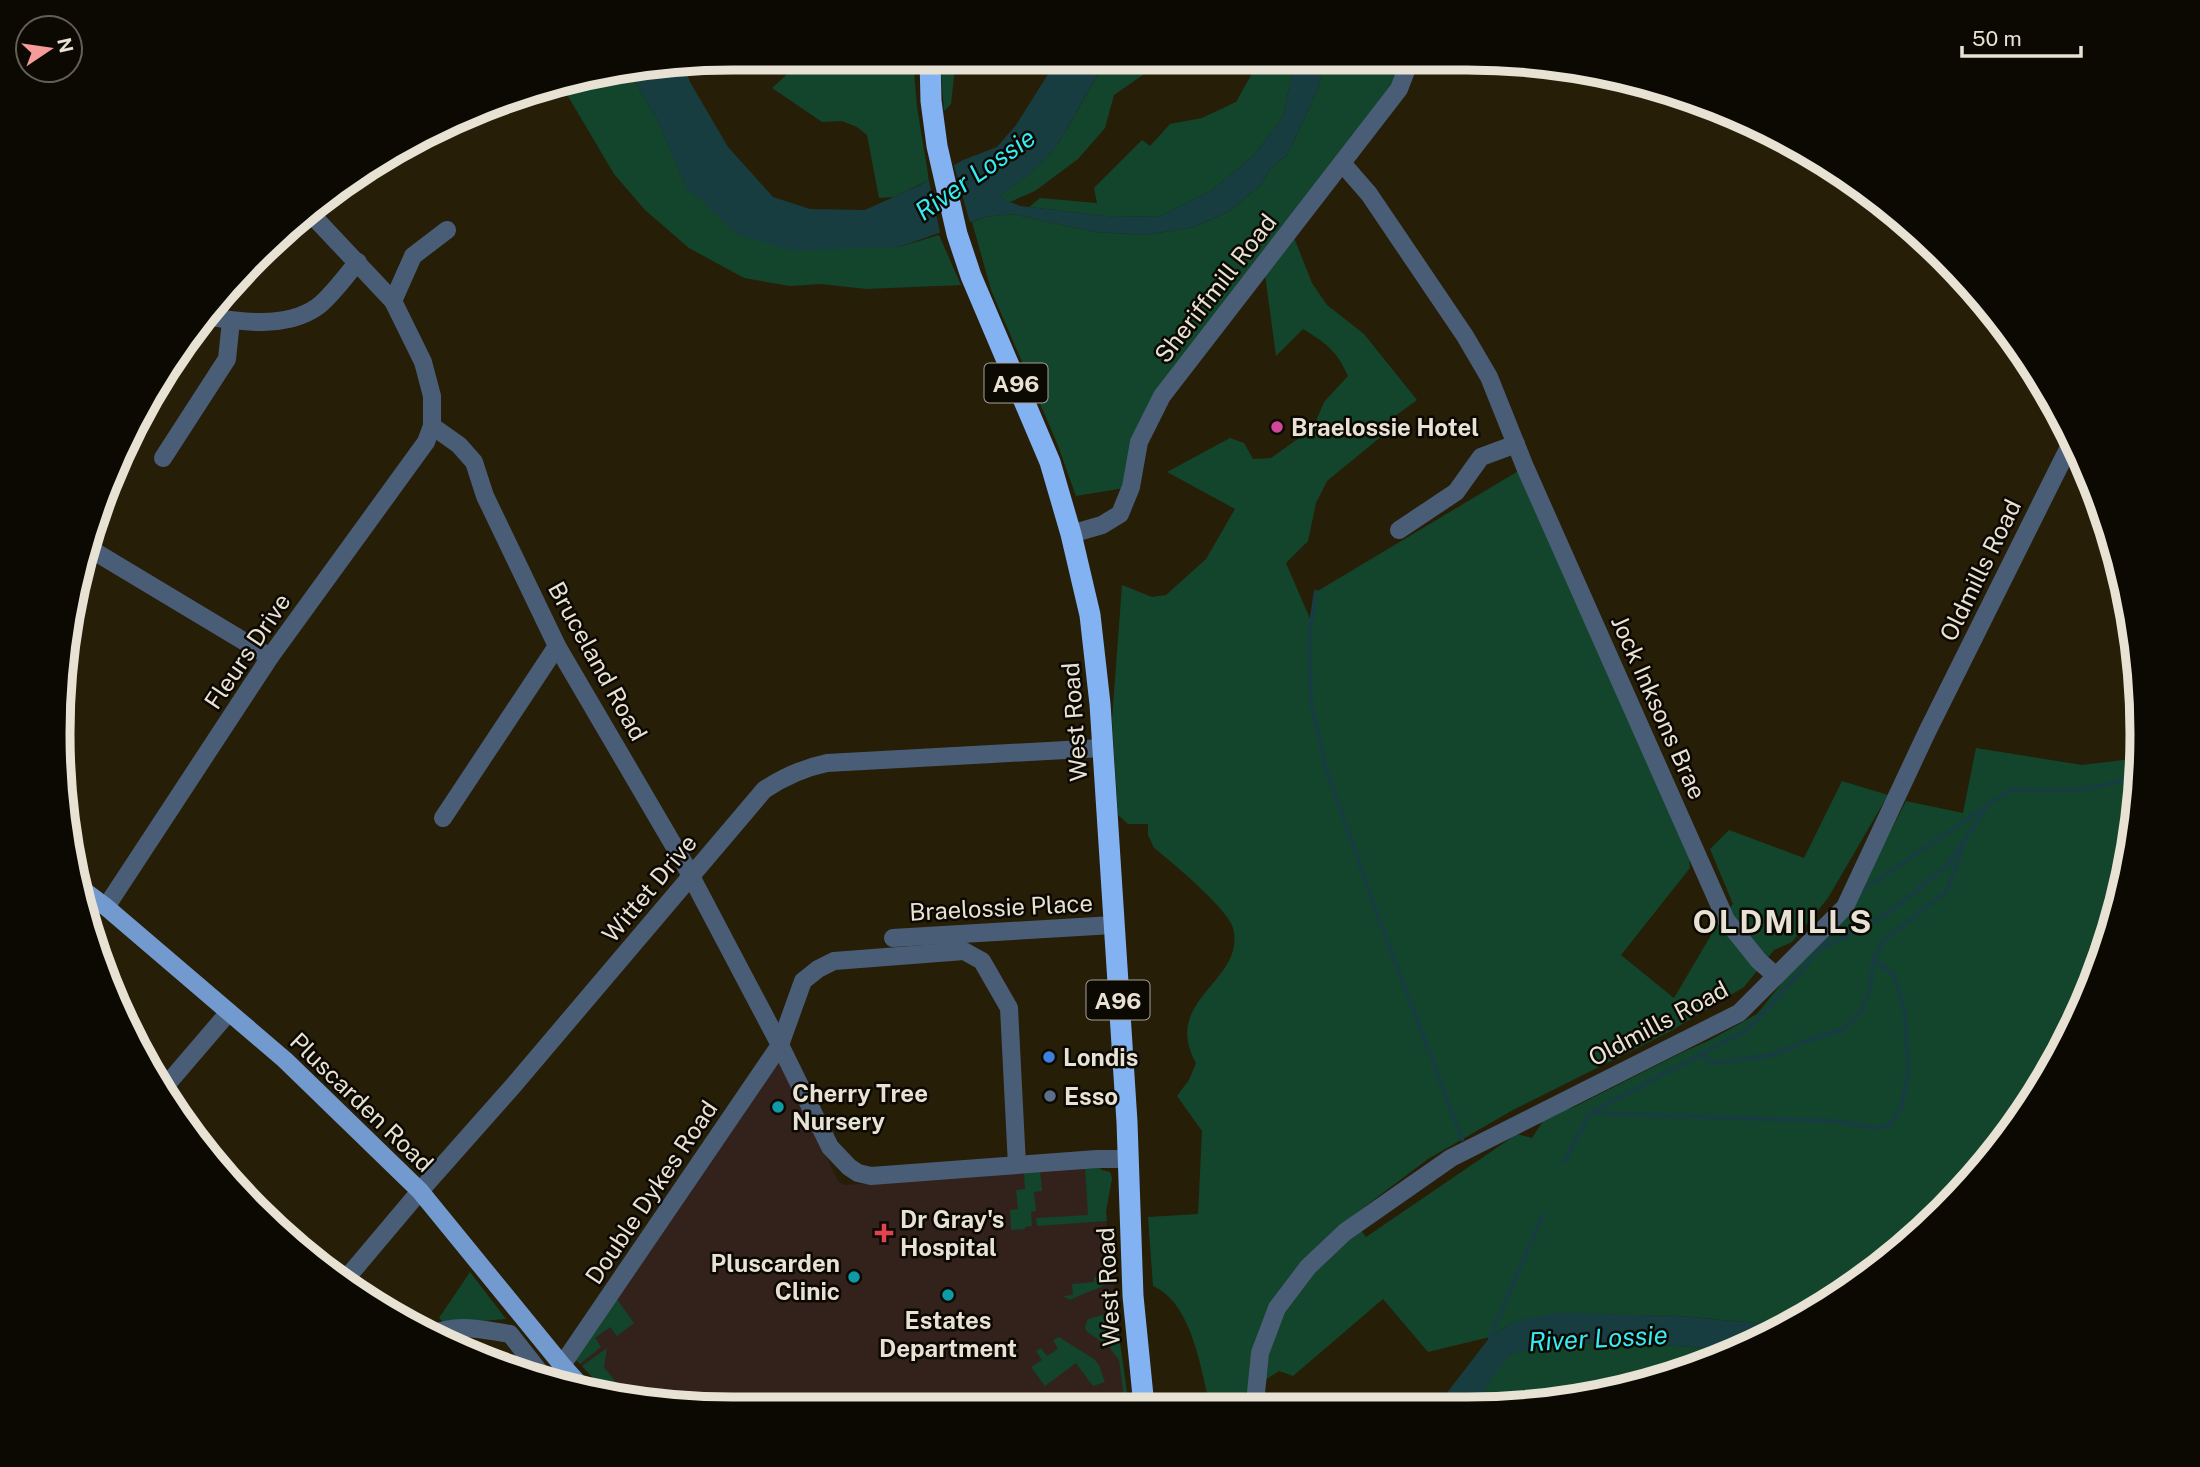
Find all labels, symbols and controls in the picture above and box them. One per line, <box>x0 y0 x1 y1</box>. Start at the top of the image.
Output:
north arrow <box>14 14 84 84</box>
scale bar <box>1962 14 2081 58</box>
text: 50 m <box>1972 26 2022 51</box>
text: N <box>53 35 78 55</box>
water label: River Lossie <box>909 121 1041 227</box>
street label: Sheriffmill Road <box>1148 208 1282 368</box>
road number: A96 <box>984 364 1048 402</box>
place label: Braelossie Hotel <box>1291 413 1479 441</box>
marker: Braelossie Hotel <box>1269 419 1285 435</box>
street label: Oldmills Road <box>1934 495 2026 645</box>
street label: Bruceland Road <box>543 577 653 745</box>
street label: Fleurs Drive <box>198 588 296 714</box>
street label: Jock Inksons Brae <box>1606 611 1712 803</box>
street label: West Road <box>1056 662 1092 782</box>
street label: Wittet Drive <box>596 829 702 947</box>
street label: Braelossie Place <box>908 888 1094 926</box>
district label: OLDMILLS <box>1692 903 1874 940</box>
street label: Oldmills Road <box>1583 974 1733 1072</box>
road number: A96 <box>1086 981 1150 1020</box>
street label: Pluscarden Road <box>285 1027 439 1177</box>
place label: Londis <box>1063 1043 1138 1071</box>
marker: Londis <box>1041 1049 1057 1065</box>
place label: Cherry Tree Nursery <box>792 1079 928 1135</box>
place label: Esso <box>1064 1082 1118 1110</box>
marker: Esso <box>1042 1088 1058 1104</box>
street label: Double Dykes Road <box>579 1095 723 1289</box>
marker: Cherry Tree Nursery <box>770 1099 786 1115</box>
place label: Dr Gray's Hospital <box>900 1205 1005 1261</box>
marker: Dr Gray's Hospital <box>874 1223 894 1243</box>
street label: West Road <box>1091 1227 1125 1347</box>
place label: Pluscarden Clinic <box>711 1249 840 1305</box>
marker: Pluscarden Clinic <box>846 1269 862 1285</box>
marker: Estates Department <box>940 1287 956 1303</box>
place label: Estates Department <box>879 1306 1017 1362</box>
water label: River Lossie <box>1528 1319 1668 1357</box>

